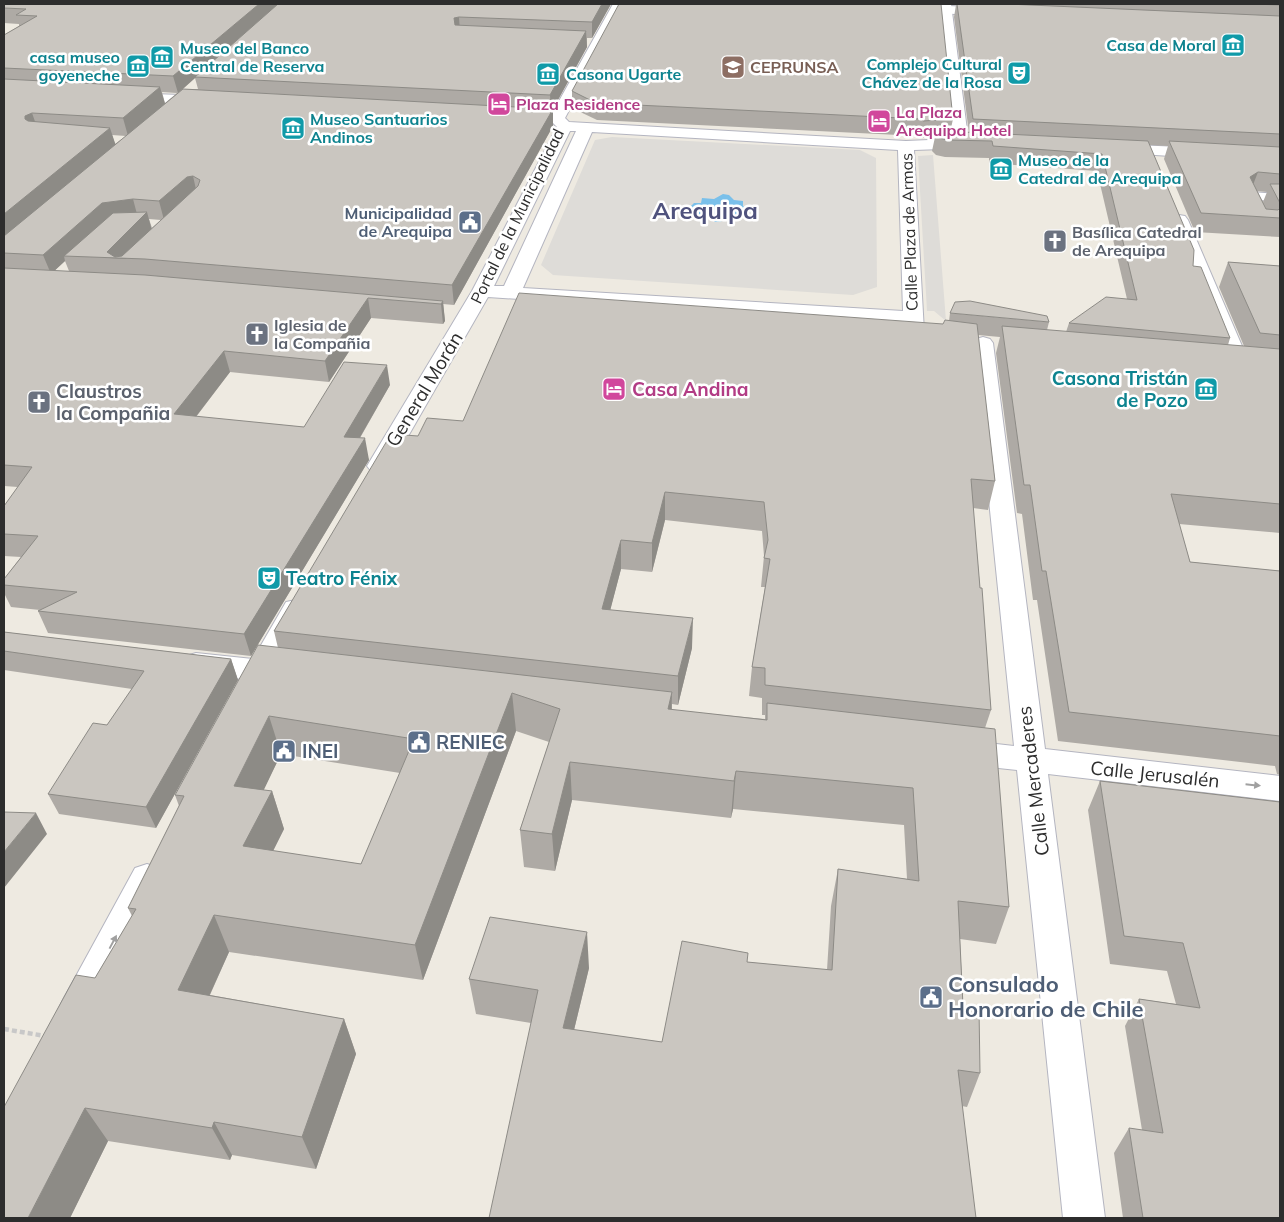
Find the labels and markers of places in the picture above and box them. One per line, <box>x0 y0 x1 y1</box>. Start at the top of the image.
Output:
museum icon: Casa de Moral <box>1220 32 1246 58</box>
place label: Casa de Moral <box>1106 35 1216 55</box>
place label: Museo del Banco Central de Reserva <box>180 38 324 76</box>
museum icon: Museo del Banco Central de Reserva <box>149 44 175 70</box>
place label: casa museo goyeneche <box>30 47 120 85</box>
museum icon: casa museo goyeneche <box>125 53 151 79</box>
school or university icon: CEPRUNSA <box>720 54 746 80</box>
place label: Complejo Cultural Chávez de la Rosa <box>861 54 1002 92</box>
place label: CEPRUNSA <box>750 57 839 77</box>
theatre icon: Complejo Cultural Chávez de la Rosa <box>1006 60 1032 86</box>
museum icon: Casona Ugarte <box>535 61 561 87</box>
place label: Casona Ugarte <box>566 64 681 84</box>
hotel icon: Plaza Residence <box>486 91 512 117</box>
place label: Plaza Residence <box>516 94 641 114</box>
place label: La Plaza Arequipa Hotel <box>896 102 1012 140</box>
hotel icon: La Plaza Arequipa Hotel <box>866 108 892 134</box>
place label: Museo Santuarios Andinos <box>310 109 447 147</box>
museum icon: Museo Santuarios Andinos <box>280 115 306 141</box>
place label: Museo de la Catedral de Arequipa <box>1018 150 1181 188</box>
museum icon: Museo de la Catedral de Arequipa <box>988 156 1014 182</box>
place label: Municipalidad de Arequipa <box>345 203 452 241</box>
public building icon: Municipalidad de Arequipa <box>457 209 483 235</box>
place label: Basílica Catedral de Arequipa <box>1072 222 1202 260</box>
church icon: Basílica Catedral de Arequipa <box>1042 228 1068 254</box>
place label: Iglesia de la Compañia <box>274 315 370 353</box>
church icon: Iglesia de la Compañia <box>244 321 270 347</box>
place label: Casona Tristán de Pozo <box>1052 366 1188 412</box>
hotel icon: Casa Andina <box>601 376 627 402</box>
museum icon: Casona Tristán de Pozo <box>1193 376 1219 402</box>
place label: Casa Andina <box>632 377 749 401</box>
place label: Claustros la Compañia <box>56 379 170 425</box>
church icon: Claustros la Compañia <box>26 389 52 415</box>
theatre icon: Teatro Fénix <box>256 565 282 591</box>
place label: Teatro Fénix <box>286 566 398 590</box>
public building icon: RENIEC <box>406 729 432 755</box>
place label: RENIEC <box>436 730 505 754</box>
public building icon: INEI <box>271 738 297 764</box>
place label: INEI <box>302 739 338 763</box>
place label: Consulado Honorario de Chile <box>948 970 1144 1023</box>
public building icon: Consulado Honorario de Chile <box>918 984 944 1010</box>

